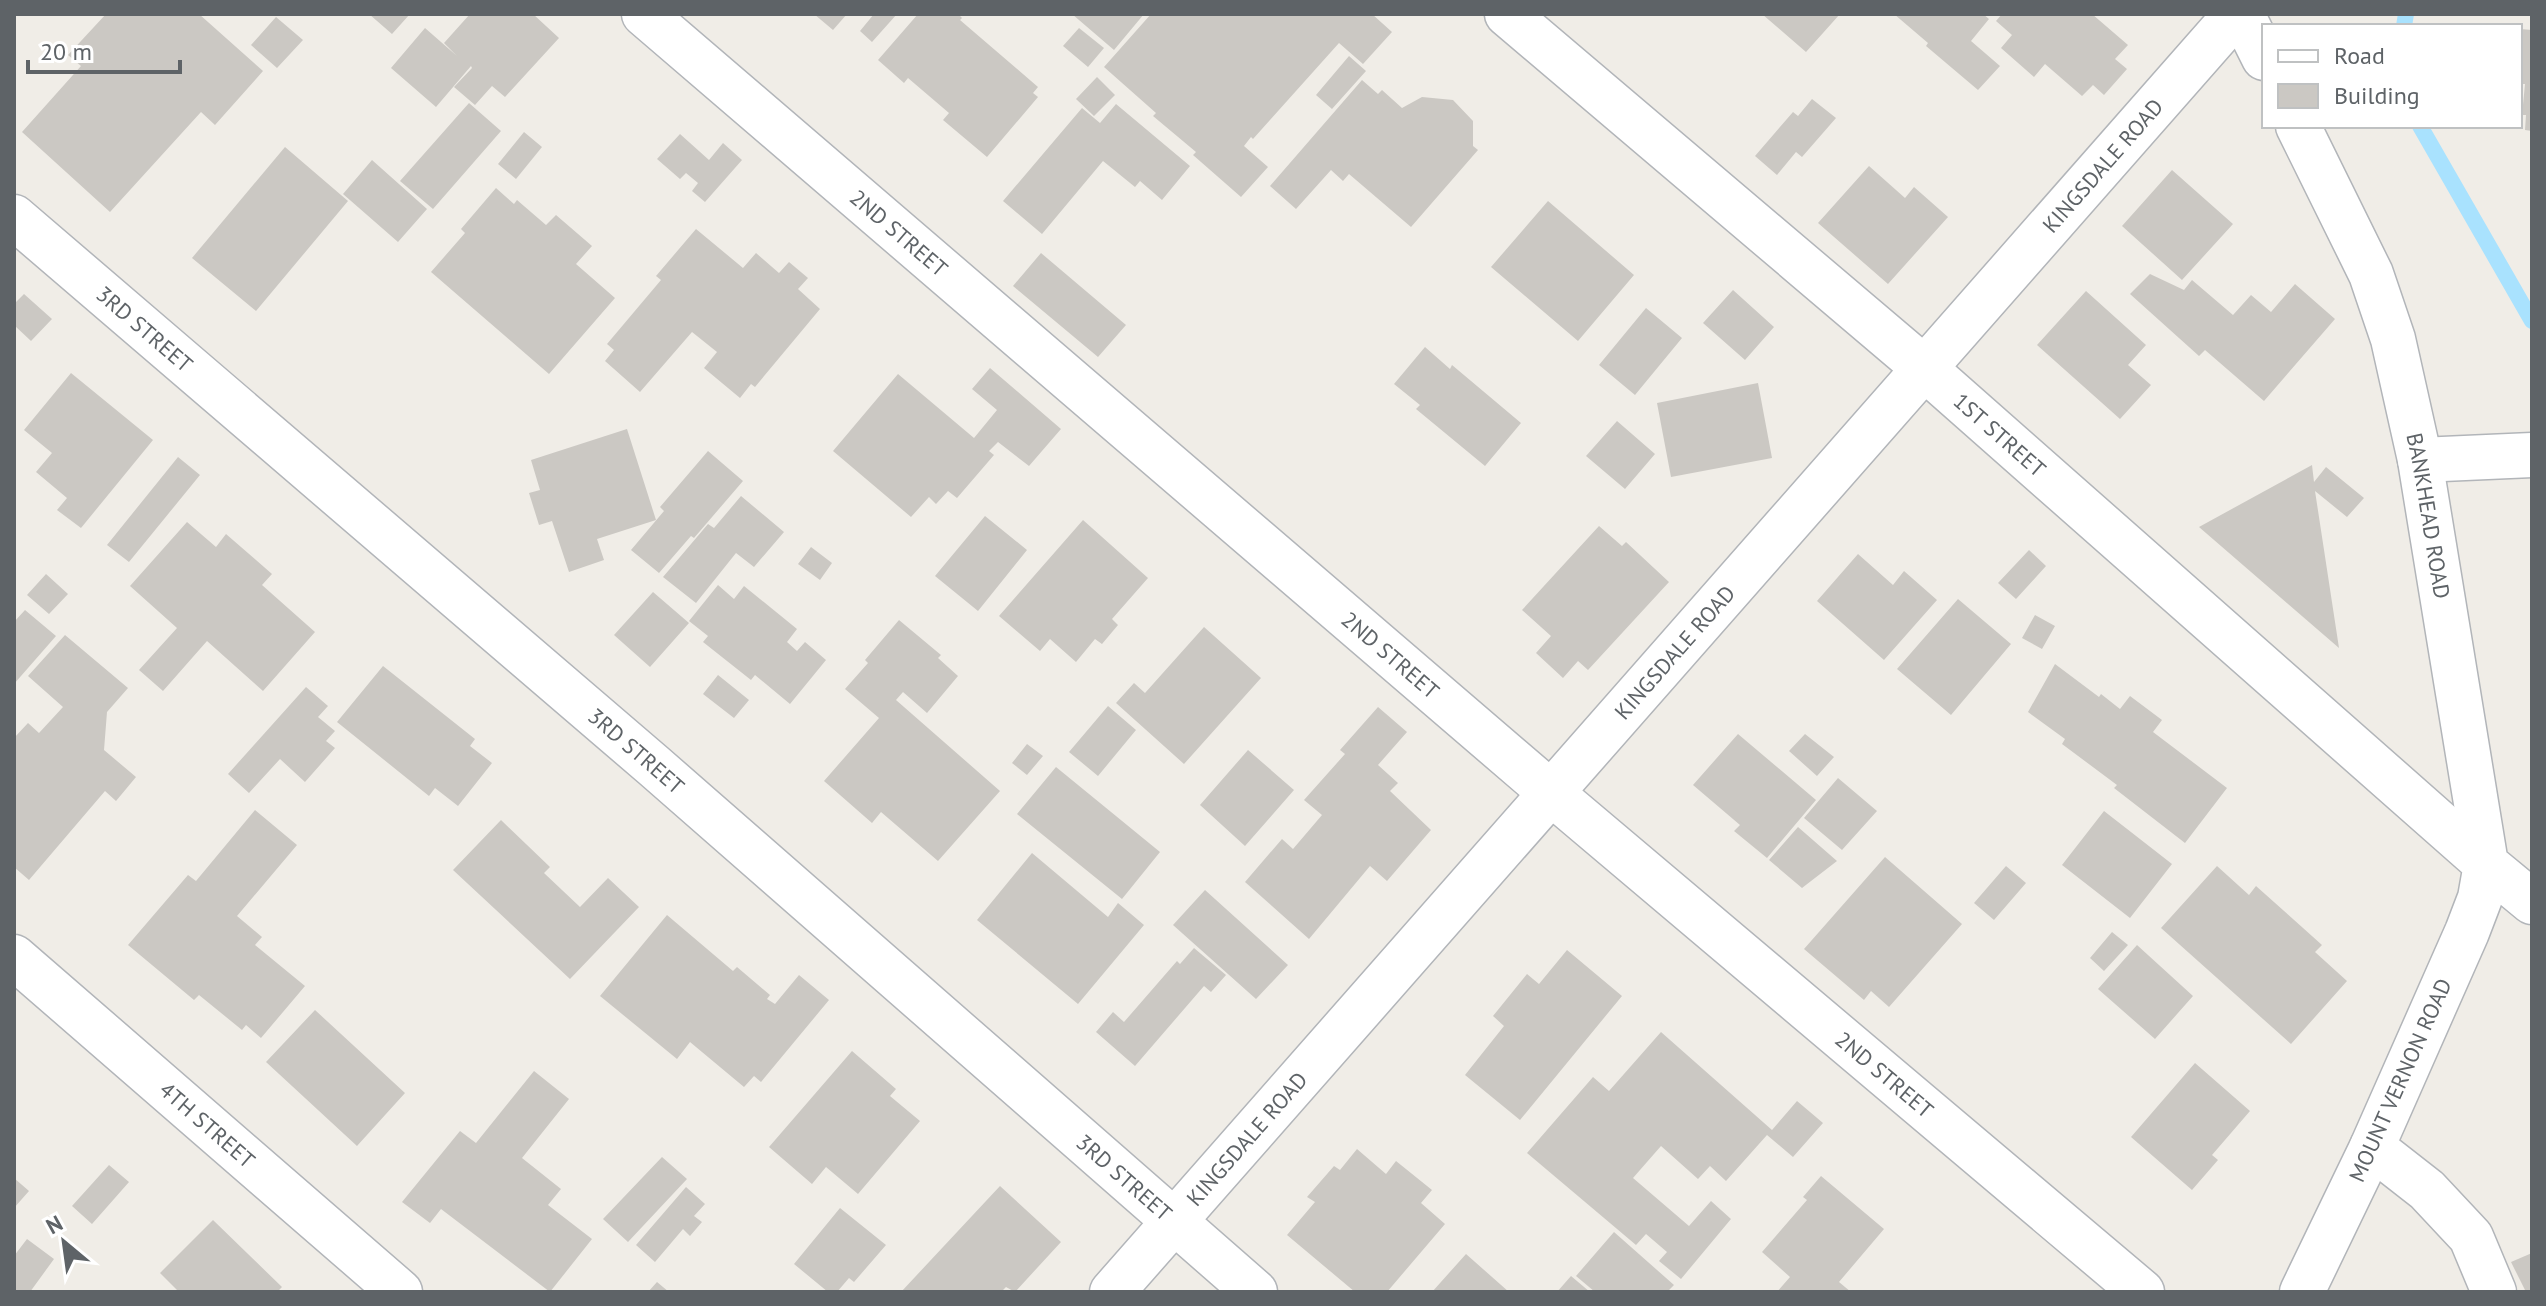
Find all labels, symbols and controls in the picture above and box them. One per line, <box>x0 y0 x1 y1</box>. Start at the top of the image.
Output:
scale bar <box>28 24 180 74</box>
legend <box>2262 24 2522 128</box>
text: 20 m <box>40 36 92 67</box>
text: Road <box>2334 40 2385 71</box>
text: Building <box>2334 80 2420 111</box>
street label: KINGSDALE ROAD <box>2036 93 2169 239</box>
street label: 2ND STREET <box>844 183 954 283</box>
street label: 3RD STREET <box>91 280 199 378</box>
street label: 1ST STREET <box>1948 387 2052 483</box>
street label: BANKHEAD ROAD <box>2400 430 2456 601</box>
street label: KINGSDALE ROAD <box>1608 579 1741 725</box>
street label: 2ND STREET <box>1336 605 1445 705</box>
street label: 3RD STREET <box>582 702 690 800</box>
street label: MOUNT VERNON ROAD <box>2342 974 2458 1186</box>
street label: 2ND STREET <box>1830 1025 1939 1124</box>
street label: KINGSDALE ROAD <box>1180 1066 1313 1212</box>
street label: 4TH STREET <box>154 1076 261 1174</box>
street label: 3RD STREET <box>1070 1128 1178 1227</box>
north arrow <box>24 1202 104 1282</box>
text: N <box>41 1209 67 1240</box>

